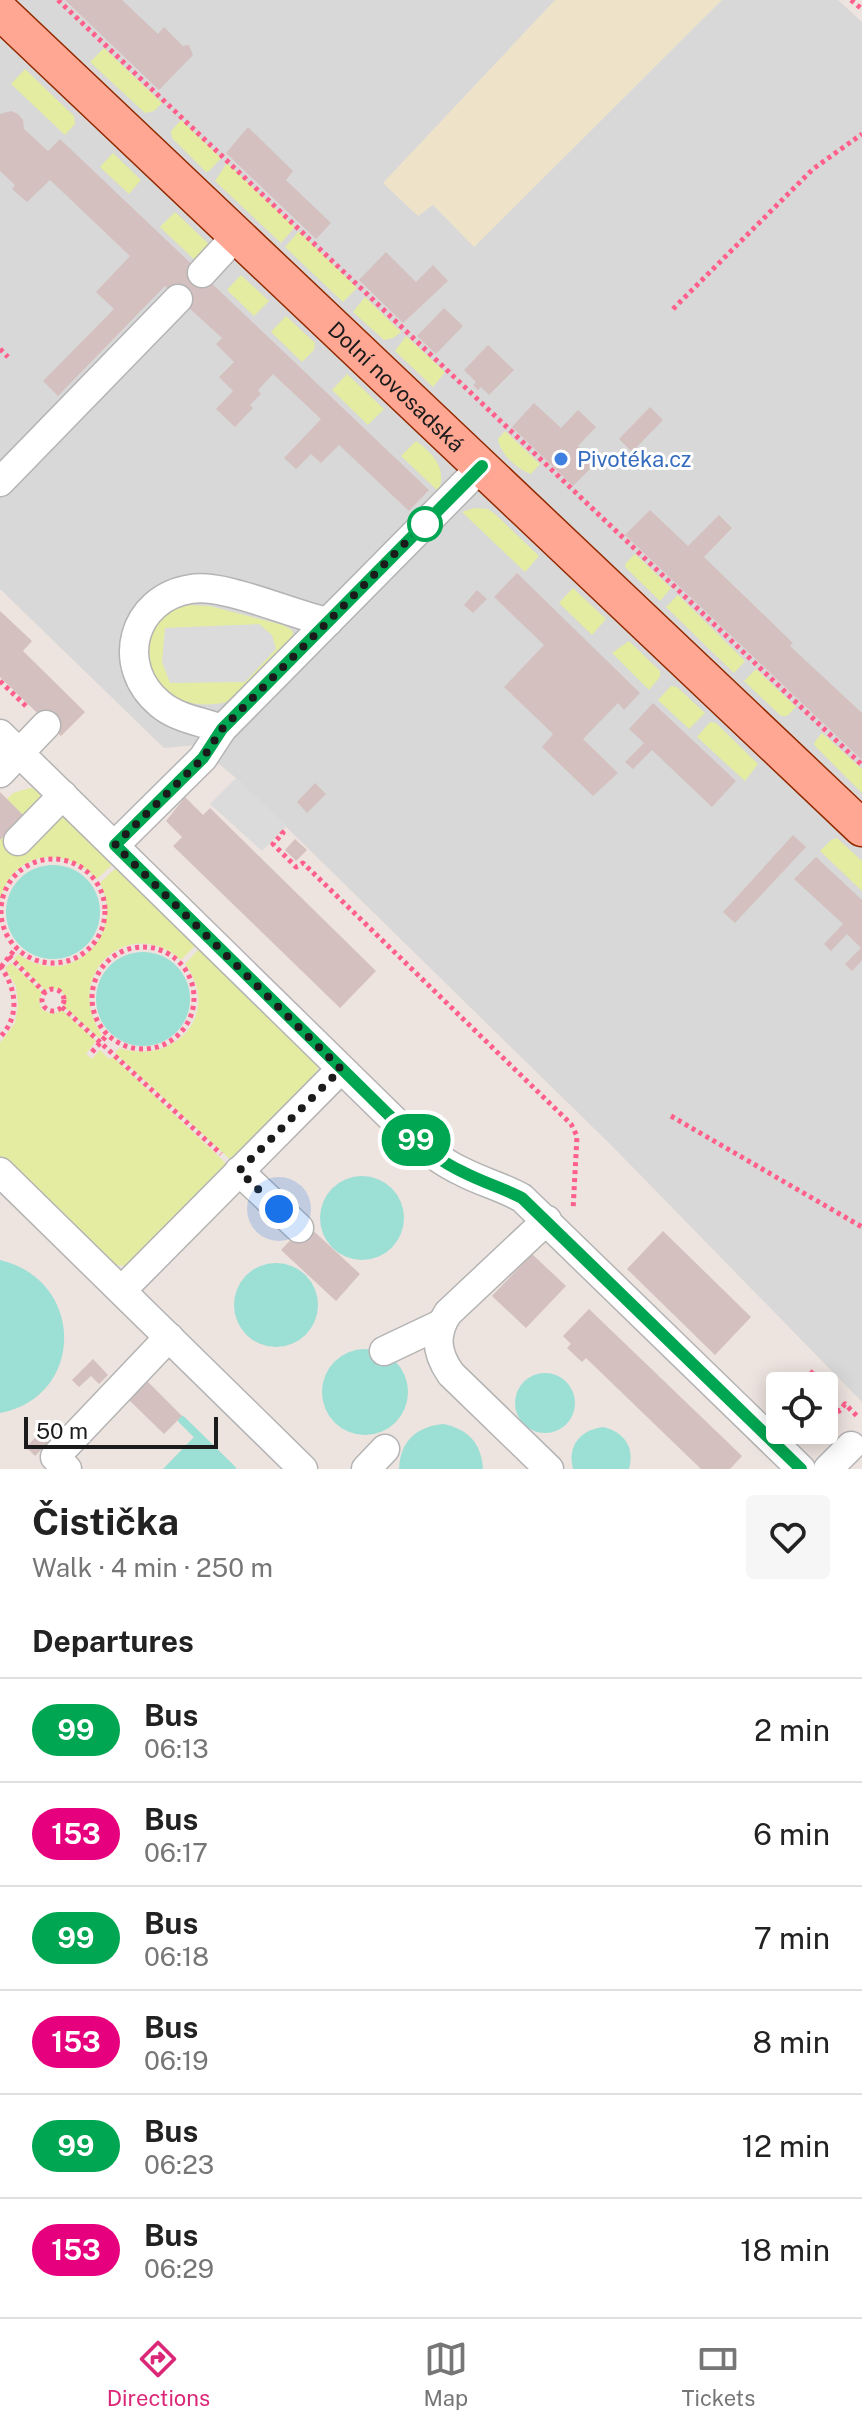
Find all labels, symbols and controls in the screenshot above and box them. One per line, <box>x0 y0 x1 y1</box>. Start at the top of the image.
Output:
street label: Dolní novosadská <box>323 316 470 457</box>
place label: Pivotéka.cz <box>577 446 691 472</box>
marker: Pivotéka.cz <box>552 450 570 468</box>
unlabelled marker <box>408 507 442 541</box>
line badge: 99 <box>380 1114 452 1166</box>
text: 99 <box>398 1123 434 1156</box>
your location <box>259 1189 299 1229</box>
map controls <box>766 1372 838 1444</box>
button: locate <box>766 1372 838 1444</box>
scale bar <box>24 1413 218 1449</box>
text: 50 m <box>36 1418 88 1444</box>
button: heart <box>746 1495 830 1579</box>
text: Čistička <box>32 1499 179 1544</box>
text: Walk · 4 min · 250 m <box>32 1552 273 1583</box>
text: Departures <box>32 1623 194 1659</box>
text: Bus <box>144 1697 198 1733</box>
text: 2 min <box>754 1712 830 1748</box>
text: 99 <box>58 1713 94 1746</box>
text: 06:13 <box>144 1733 209 1764</box>
text: Bus <box>144 1801 198 1837</box>
text: 6 min <box>753 1816 830 1852</box>
text: 153 <box>51 1817 101 1850</box>
text: 06:17 <box>144 1837 208 1868</box>
text: Bus <box>144 1905 198 1941</box>
text: 7 min <box>754 1920 830 1956</box>
text: 99 <box>58 1921 94 1954</box>
text: 06:18 <box>144 1941 209 1972</box>
text: Bus <box>144 2009 198 2045</box>
text: 8 min <box>752 2024 830 2060</box>
text: 153 <box>51 2025 101 2058</box>
text: 06:19 <box>144 2045 209 2076</box>
text: Bus <box>144 2113 198 2149</box>
text: 12 min <box>742 2128 830 2164</box>
text: 99 <box>58 2129 94 2162</box>
text: 06:23 <box>144 2149 214 2180</box>
text: Bus <box>144 2217 198 2253</box>
text: 18 min <box>740 2232 830 2268</box>
text: 153 <box>51 2233 101 2266</box>
text: 06:29 <box>144 2253 214 2284</box>
tab: Directions <box>107 2337 210 2411</box>
tab: Map <box>423 2337 468 2411</box>
tab: Tickets <box>682 2337 755 2411</box>

